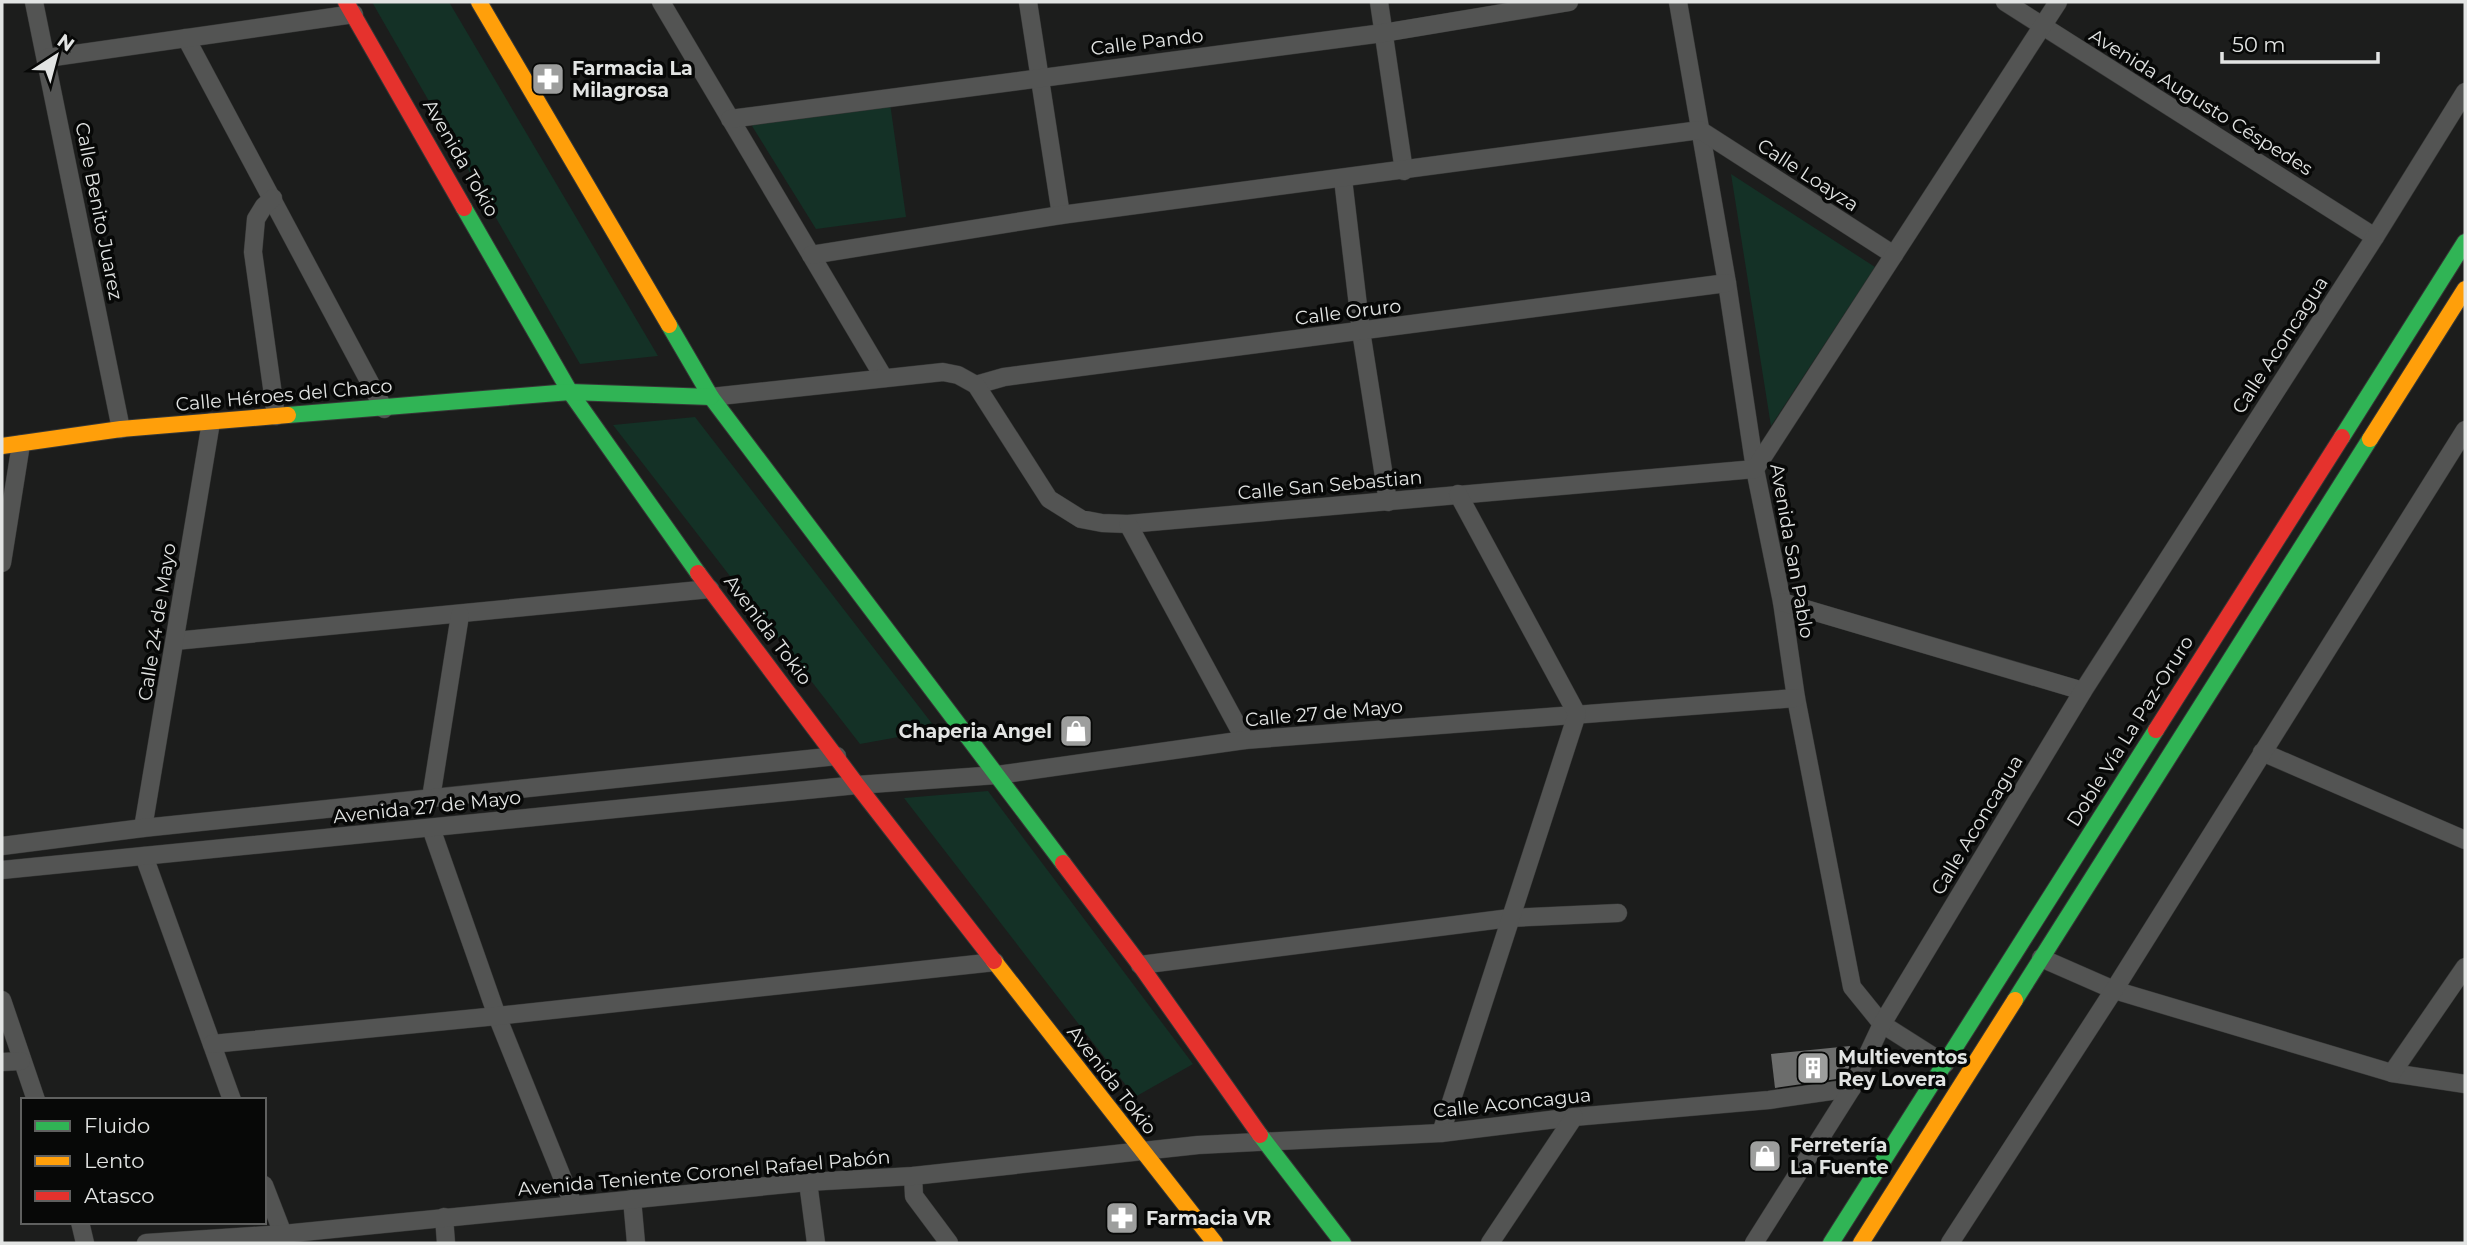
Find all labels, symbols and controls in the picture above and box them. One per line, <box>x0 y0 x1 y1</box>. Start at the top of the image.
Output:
north arrow <box>21 21 91 91</box>
scale bar <box>2222 21 2378 65</box>
street label: Calle Pando <box>1089 24 1205 60</box>
street label: Avenida Augusto Céspedes <box>2085 24 2317 180</box>
text: N <box>53 29 79 56</box>
text: 50 m <box>2232 32 2286 57</box>
place label: Farmacia La Milagrosa <box>572 57 693 102</box>
pharmacy icon: Farmacia La Milagrosa <box>529 60 567 98</box>
street label: Avenida Tokio <box>418 95 504 221</box>
street label: Calle Benito Juarez <box>70 120 128 302</box>
street label: Calle Loayza <box>1753 134 1863 216</box>
street label: Calle Aconcagua <box>2227 272 2333 418</box>
street label: Calle Oruro <box>1294 294 1402 330</box>
street label: Calle Héroes del Chaco <box>175 374 393 416</box>
street label: Avenida San Pablo <box>1765 462 1819 640</box>
street label: Calle San Sebastian <box>1237 465 1423 505</box>
street label: Calle 24 de Mayo <box>133 541 181 702</box>
street label: Avenida Tokio <box>719 570 817 690</box>
street label: Doble Vía La Paz-Oruro <box>2062 631 2198 831</box>
street label: Calle 27 de Mayo <box>1244 695 1404 731</box>
shop icon: Chaperia Angel <box>1057 712 1095 750</box>
place label: Chaperia Angel <box>899 720 1052 743</box>
street label: Calle Aconcagua <box>1926 751 2028 899</box>
street label: Avenida 27 de Mayo <box>332 786 522 828</box>
street label: Avenida Tokio <box>1062 1021 1162 1139</box>
place label: Multieventos Rey Lovera <box>1838 1046 1967 1091</box>
building icon: Multieventos Rey Lovera <box>1794 1049 1832 1087</box>
street label: Calle Aconcagua <box>1432 1083 1592 1123</box>
legend <box>21 1098 266 1224</box>
text: Fluido <box>84 1113 150 1138</box>
place label: Ferretería La Fuente <box>1790 1134 1889 1179</box>
shop icon: Ferretería La Fuente <box>1746 1137 1784 1175</box>
street label: Avenida Teniente Coronel Rafael Pabón <box>517 1145 891 1201</box>
text: Lento <box>84 1148 144 1173</box>
text: Atasco <box>84 1183 155 1208</box>
pharmacy icon: Farmacia VR <box>1103 1199 1141 1237</box>
place label: Farmacia VR <box>1146 1207 1271 1230</box>

